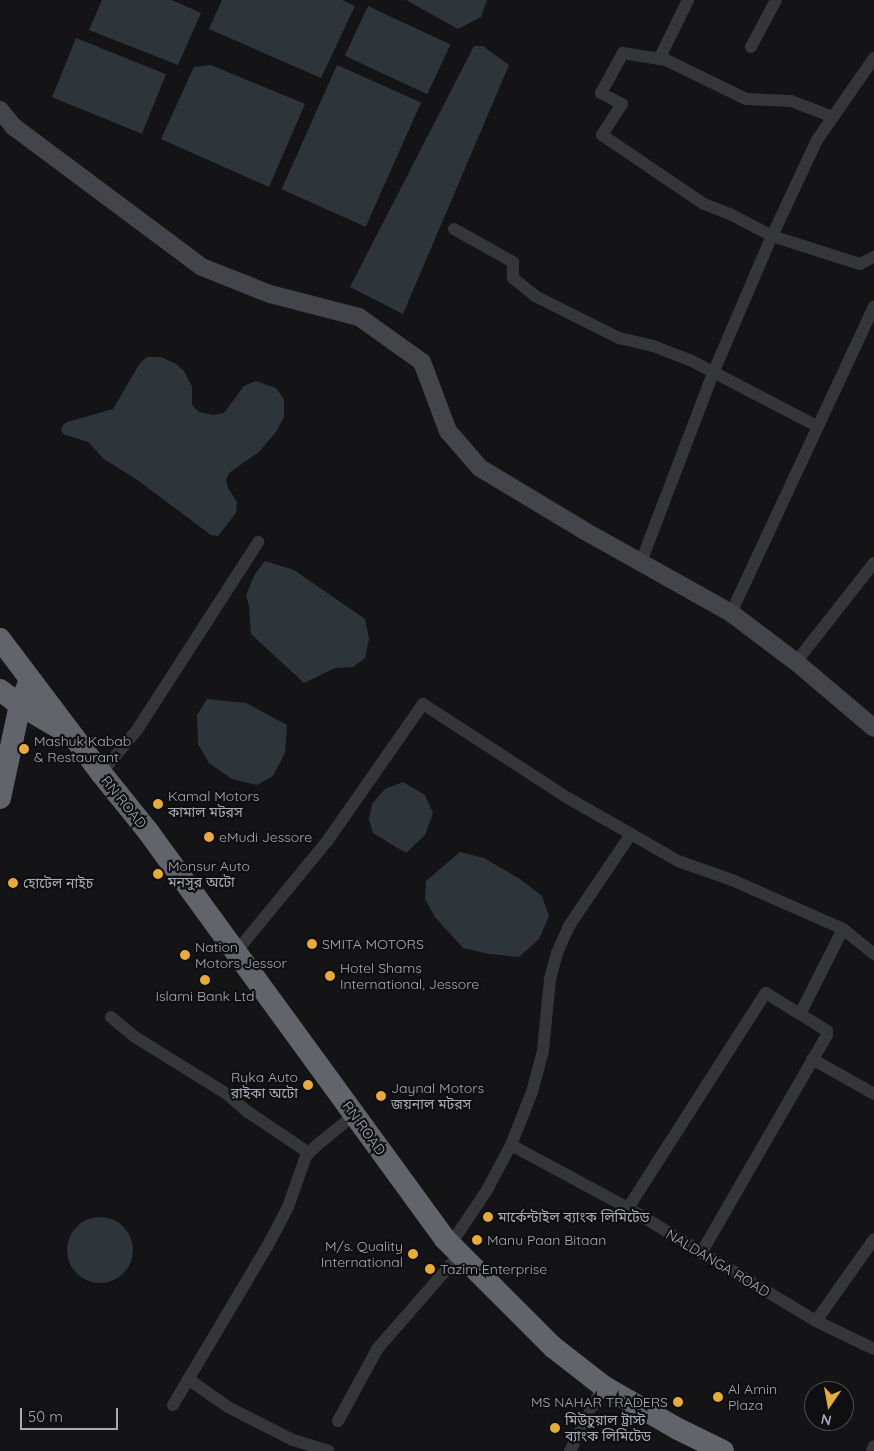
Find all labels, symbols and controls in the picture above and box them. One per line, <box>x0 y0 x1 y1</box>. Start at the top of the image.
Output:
place label: Mashuk Kabab & Restaurant <box>34 733 131 766</box>
marker: Mashuk Kabab & Restaurant <box>18 743 30 755</box>
street label: RN ROAD <box>98 772 150 832</box>
place label: Kamal Motors কামাল মটরস <box>168 788 259 820</box>
marker: Kamal Motors কামাল মটরস <box>152 798 164 810</box>
place label: eMudi Jessore <box>219 829 312 845</box>
marker: eMudi Jessore <box>203 831 215 843</box>
place label: Monsur Auto মনসুর অটো <box>168 858 250 890</box>
marker: Monsur Auto মনসুর অটো <box>152 868 164 880</box>
place label: হোটেল নাইচ <box>23 875 93 891</box>
marker: হোটেল নাইচ <box>7 877 19 889</box>
place label: SMITA MOTORS <box>322 936 424 952</box>
marker: SMITA MOTORS <box>306 938 318 950</box>
place label: Nation Motors Jessor <box>195 939 287 972</box>
marker: Nation Motors Jessor <box>179 949 191 961</box>
place label: Hotel Shams International, Jessore <box>340 960 479 992</box>
marker: Hotel Shams International, Jessore <box>324 970 336 982</box>
marker: Islami Bank Ltd <box>199 974 211 986</box>
place label: Islami Bank Ltd <box>156 988 254 1004</box>
place label: Ryka Auto রাইকা অটো <box>231 1069 298 1102</box>
marker: Ryka Auto রাইকা অটো <box>302 1079 314 1091</box>
place label: Jaynal Motors জয়নাল মটরস <box>391 1080 484 1112</box>
marker: Jaynal Motors জয়নাল মটরস <box>375 1090 387 1102</box>
street label: RN ROAD <box>339 1098 389 1158</box>
place label: মার্কেন্টাইল ব্যাংক লিমিটেড <box>498 1209 650 1225</box>
marker: মার্কেন্টাইল ব্যাংক লিমিটেড <box>482 1211 494 1223</box>
street label: NALDANGA ROAD <box>663 1226 773 1300</box>
place label: Manu Paan Bitaan <box>487 1232 606 1248</box>
marker: Manu Paan Bitaan <box>471 1234 483 1246</box>
place label: M/s. Quality International <box>321 1238 403 1270</box>
marker: M/s. Quality International <box>407 1248 419 1260</box>
place label: Tazim Enterprise <box>440 1261 547 1277</box>
marker: Tazim Enterprise <box>424 1263 436 1275</box>
place label: Al Amin Plaza <box>728 1381 777 1414</box>
north arrow <box>804 1381 854 1431</box>
marker: Al Amin Plaza <box>712 1391 724 1403</box>
place label: MS NAHAR TRADERS <box>531 1394 668 1410</box>
marker: MS NAHAR TRADERS <box>672 1396 684 1408</box>
scale bar <box>22 1398 120 1430</box>
text: 50 m <box>28 1407 63 1426</box>
text: N <box>819 1410 833 1430</box>
place label: মিউচুয়াল ট্রাস্ট ব্যাংক লিমিটেড <box>565 1412 651 1444</box>
marker: মিউচুয়াল ট্রাস্ট ব্যাংক লিমিটেড <box>549 1422 561 1434</box>

